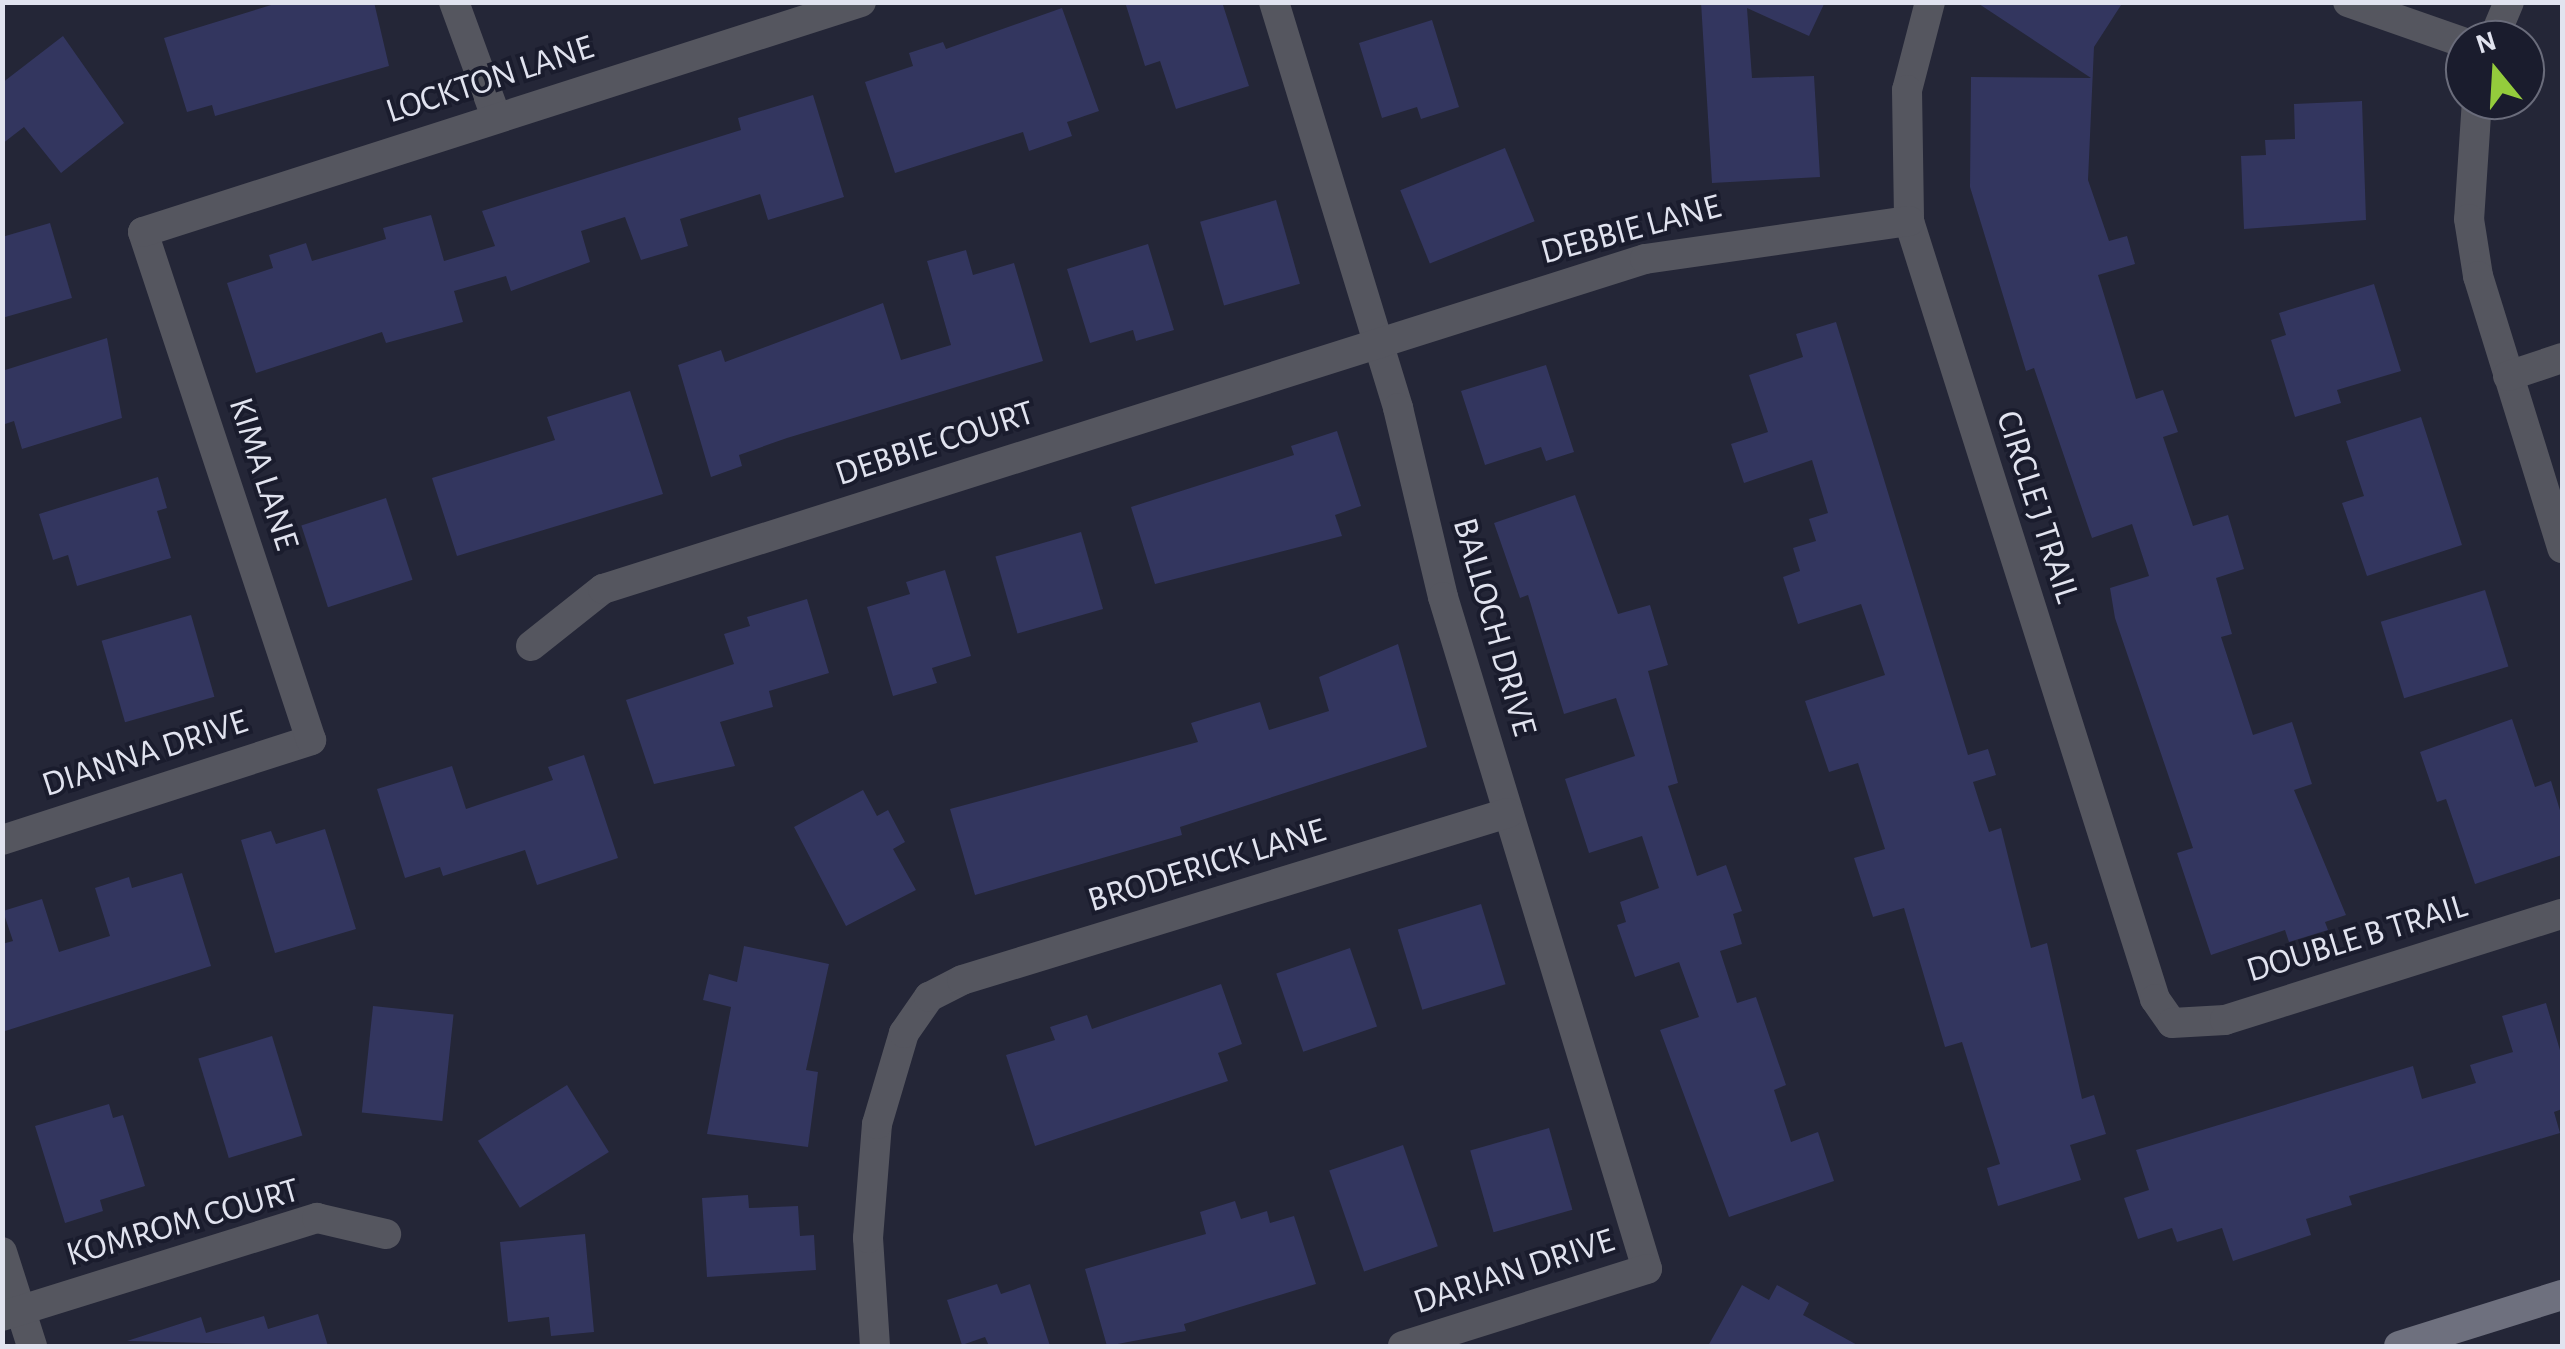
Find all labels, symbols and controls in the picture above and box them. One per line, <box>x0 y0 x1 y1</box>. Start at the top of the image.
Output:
north arrow <box>2445 20 2545 120</box>
street label: LOCKTON LANE <box>381 27 599 133</box>
text: N <box>2473 27 2500 60</box>
street label: DEBBIE LANE <box>1536 186 1726 274</box>
street label: DEBBIE COURT <box>830 392 1040 496</box>
street label: KIMA LANE <box>219 393 307 555</box>
street label: CIRCLE J TRAIL <box>1986 406 2088 608</box>
street label: BALLOCH DRIVE <box>1443 513 1545 741</box>
street label: DIANNA DRIVE <box>37 701 253 807</box>
street label: BRODERICK LANE <box>1083 810 1331 922</box>
street label: DOUBLE B TRAIL <box>2242 886 2472 992</box>
street label: KOMROM COURT <box>62 1170 304 1276</box>
street label: DARIAN DRIVE <box>1408 1220 1620 1324</box>

